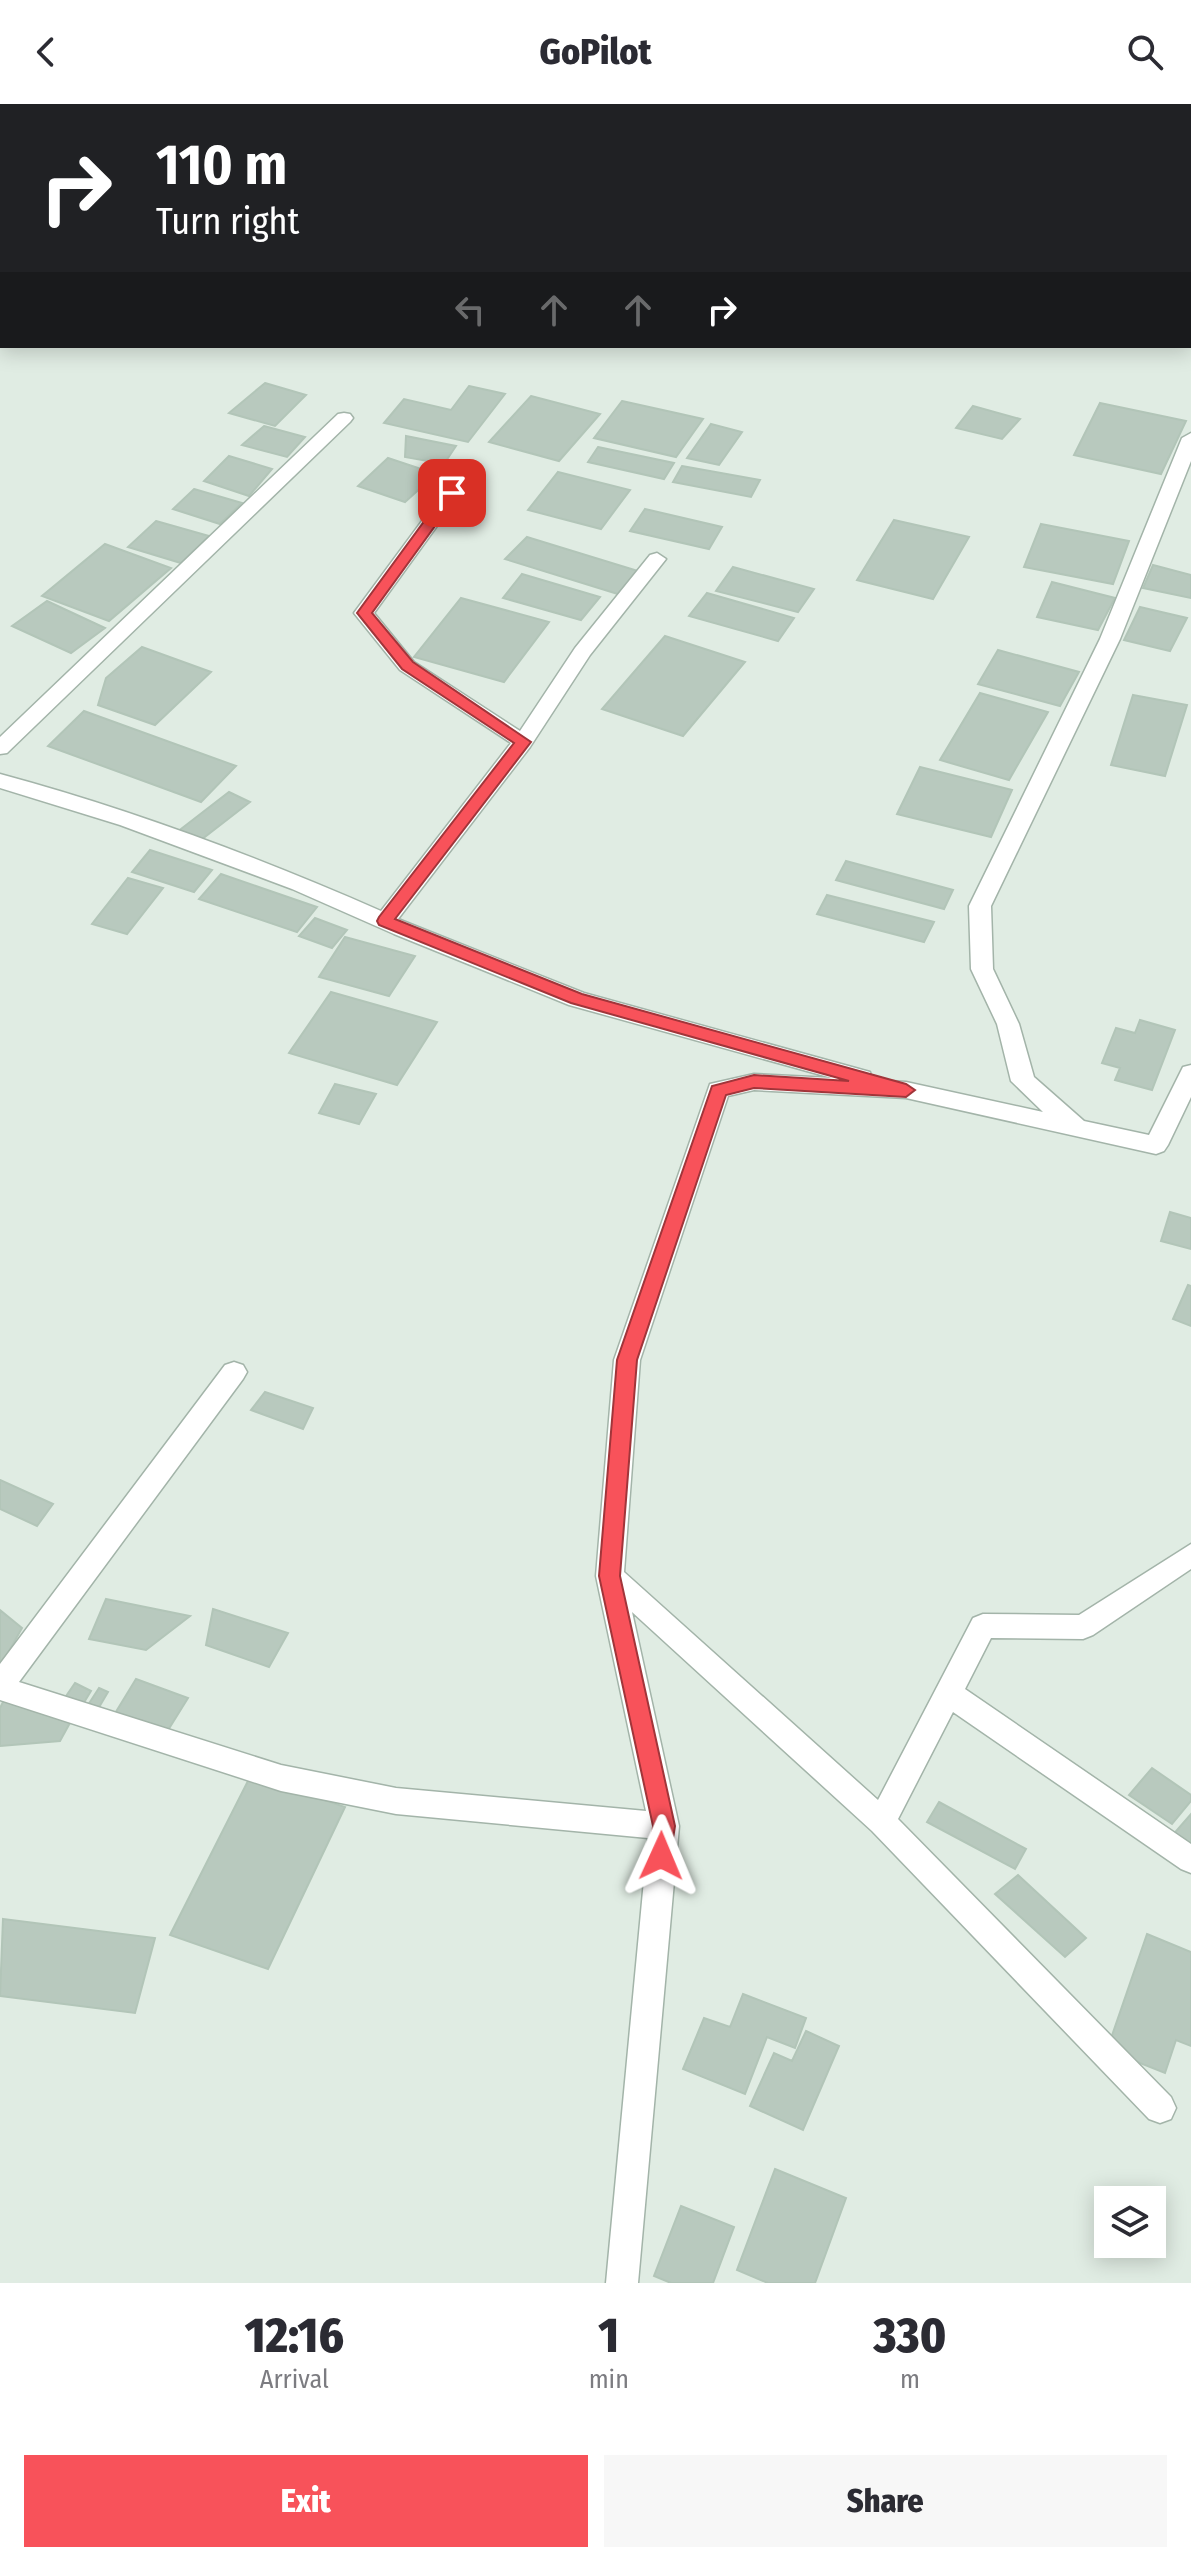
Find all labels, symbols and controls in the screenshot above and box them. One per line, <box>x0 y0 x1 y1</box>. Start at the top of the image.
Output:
icon: back <box>24 30 68 74</box>
text: GoPilot <box>540 30 651 74</box>
icon: search <box>1123 30 1167 74</box>
text: 110 m <box>156 132 287 199</box>
icon: right <box>24 136 128 240</box>
text: Turn right <box>156 200 299 244</box>
icon: left <box>448 288 492 332</box>
icon: ahead <box>532 288 576 332</box>
icon: ahead <box>616 288 660 332</box>
icon: right <box>700 288 744 332</box>
pin <box>418 459 486 527</box>
icon: arrive <box>430 471 474 515</box>
position arrow <box>619 1814 703 1898</box>
map controls <box>1094 2186 1166 2258</box>
button: layers <box>1094 2186 1166 2258</box>
text: 12:16 <box>245 2307 344 2365</box>
text: 1 <box>598 2307 619 2365</box>
text: 330 <box>874 2307 946 2365</box>
text: Arrival <box>260 2364 329 2395</box>
text: min <box>589 2364 629 2395</box>
text: m <box>900 2364 920 2395</box>
button: Exit <box>24 2455 588 2547</box>
button: Share <box>604 2455 1167 2547</box>

